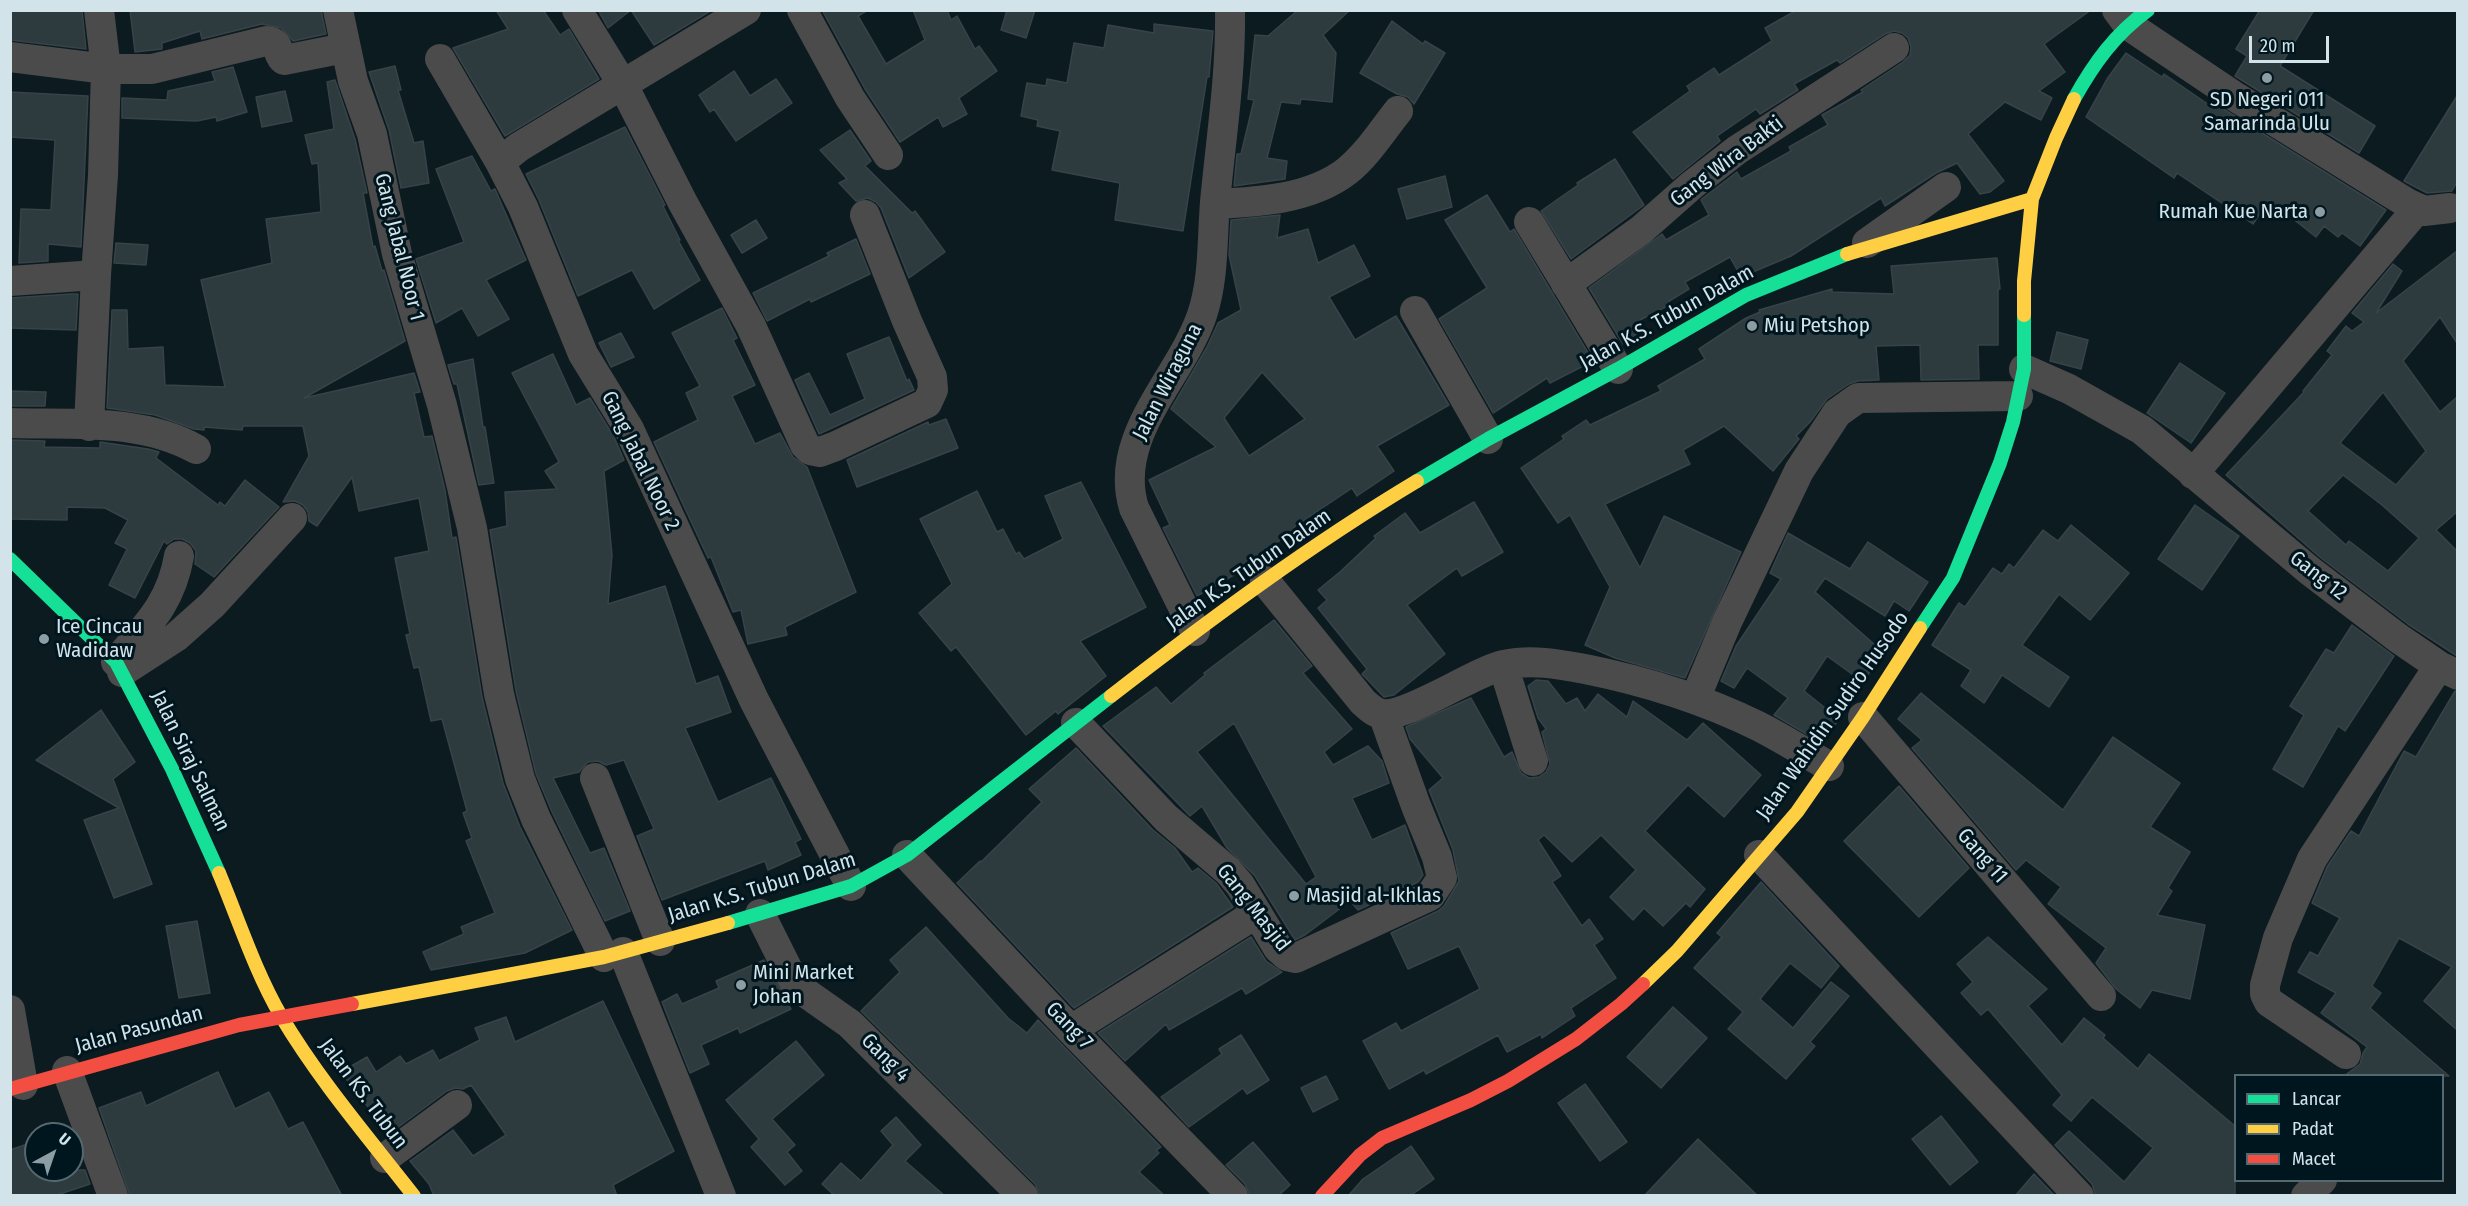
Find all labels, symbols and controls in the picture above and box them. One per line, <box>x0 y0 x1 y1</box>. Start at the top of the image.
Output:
scale bar <box>2252 24 2332 62</box>
text: 20 m <box>2260 35 2295 57</box>
marker: SD Negeri 011 Samarinda Ulu <box>2260 71 2274 85</box>
place label: SD Negeri 011 Samarinda Ulu <box>2204 87 2330 137</box>
street label: Gang Wira Bakti <box>1666 111 1788 213</box>
street label: Gang Jabal Noor 1 <box>369 171 429 323</box>
place label: Rumah Kue Narta <box>2159 199 2308 225</box>
marker: Rumah Kue Narta <box>2313 205 2327 219</box>
street label: Jalan K.S. Tubun Dalam <box>1576 260 1758 376</box>
place label: Miu Petshop <box>1764 313 1870 339</box>
marker: Miu Petshop <box>1745 319 1759 333</box>
street label: Jalan Wiraguna <box>1128 320 1208 444</box>
street label: Gang Jabal Noor 2 <box>595 387 685 535</box>
street label: Jalan K.S. Tubun Dalam <box>1162 504 1336 636</box>
street label: Gang 12 <box>2284 546 2352 606</box>
street label: Jalan Wahidin Sudiro Husodo <box>1751 607 1915 825</box>
place label: Ice Cincau Wadidaw <box>56 614 142 664</box>
marker: Ice Cincau Wadidaw <box>37 632 51 646</box>
street label: Jalan Siraj Salman <box>145 686 235 836</box>
street label: Gang 11 <box>1951 823 2013 889</box>
street label: Jalan K.S. Tubun Dalam <box>665 847 859 929</box>
street label: Gang Masjid <box>1211 859 1295 957</box>
place label: Masjid al-Ikhlas <box>1306 883 1441 909</box>
marker: Masjid al-Ikhlas <box>1287 889 1301 903</box>
place label: Mini Market Johan <box>753 960 854 1010</box>
marker: Mini Market Johan <box>734 978 748 992</box>
street label: Gang 7 <box>1040 997 1098 1055</box>
street label: Jalan Pasundan <box>72 1001 206 1059</box>
street label: Gang 4 <box>855 1028 915 1088</box>
street label: Jalan KS. Tubun <box>313 1034 413 1154</box>
legend <box>2234 1074 2444 1182</box>
text: Lancar <box>2292 1088 2341 1110</box>
text: Padat <box>2292 1118 2334 1140</box>
north arrow <box>24 1122 84 1182</box>
text: U <box>55 1129 74 1150</box>
text: Macet <box>2292 1148 2336 1170</box>

